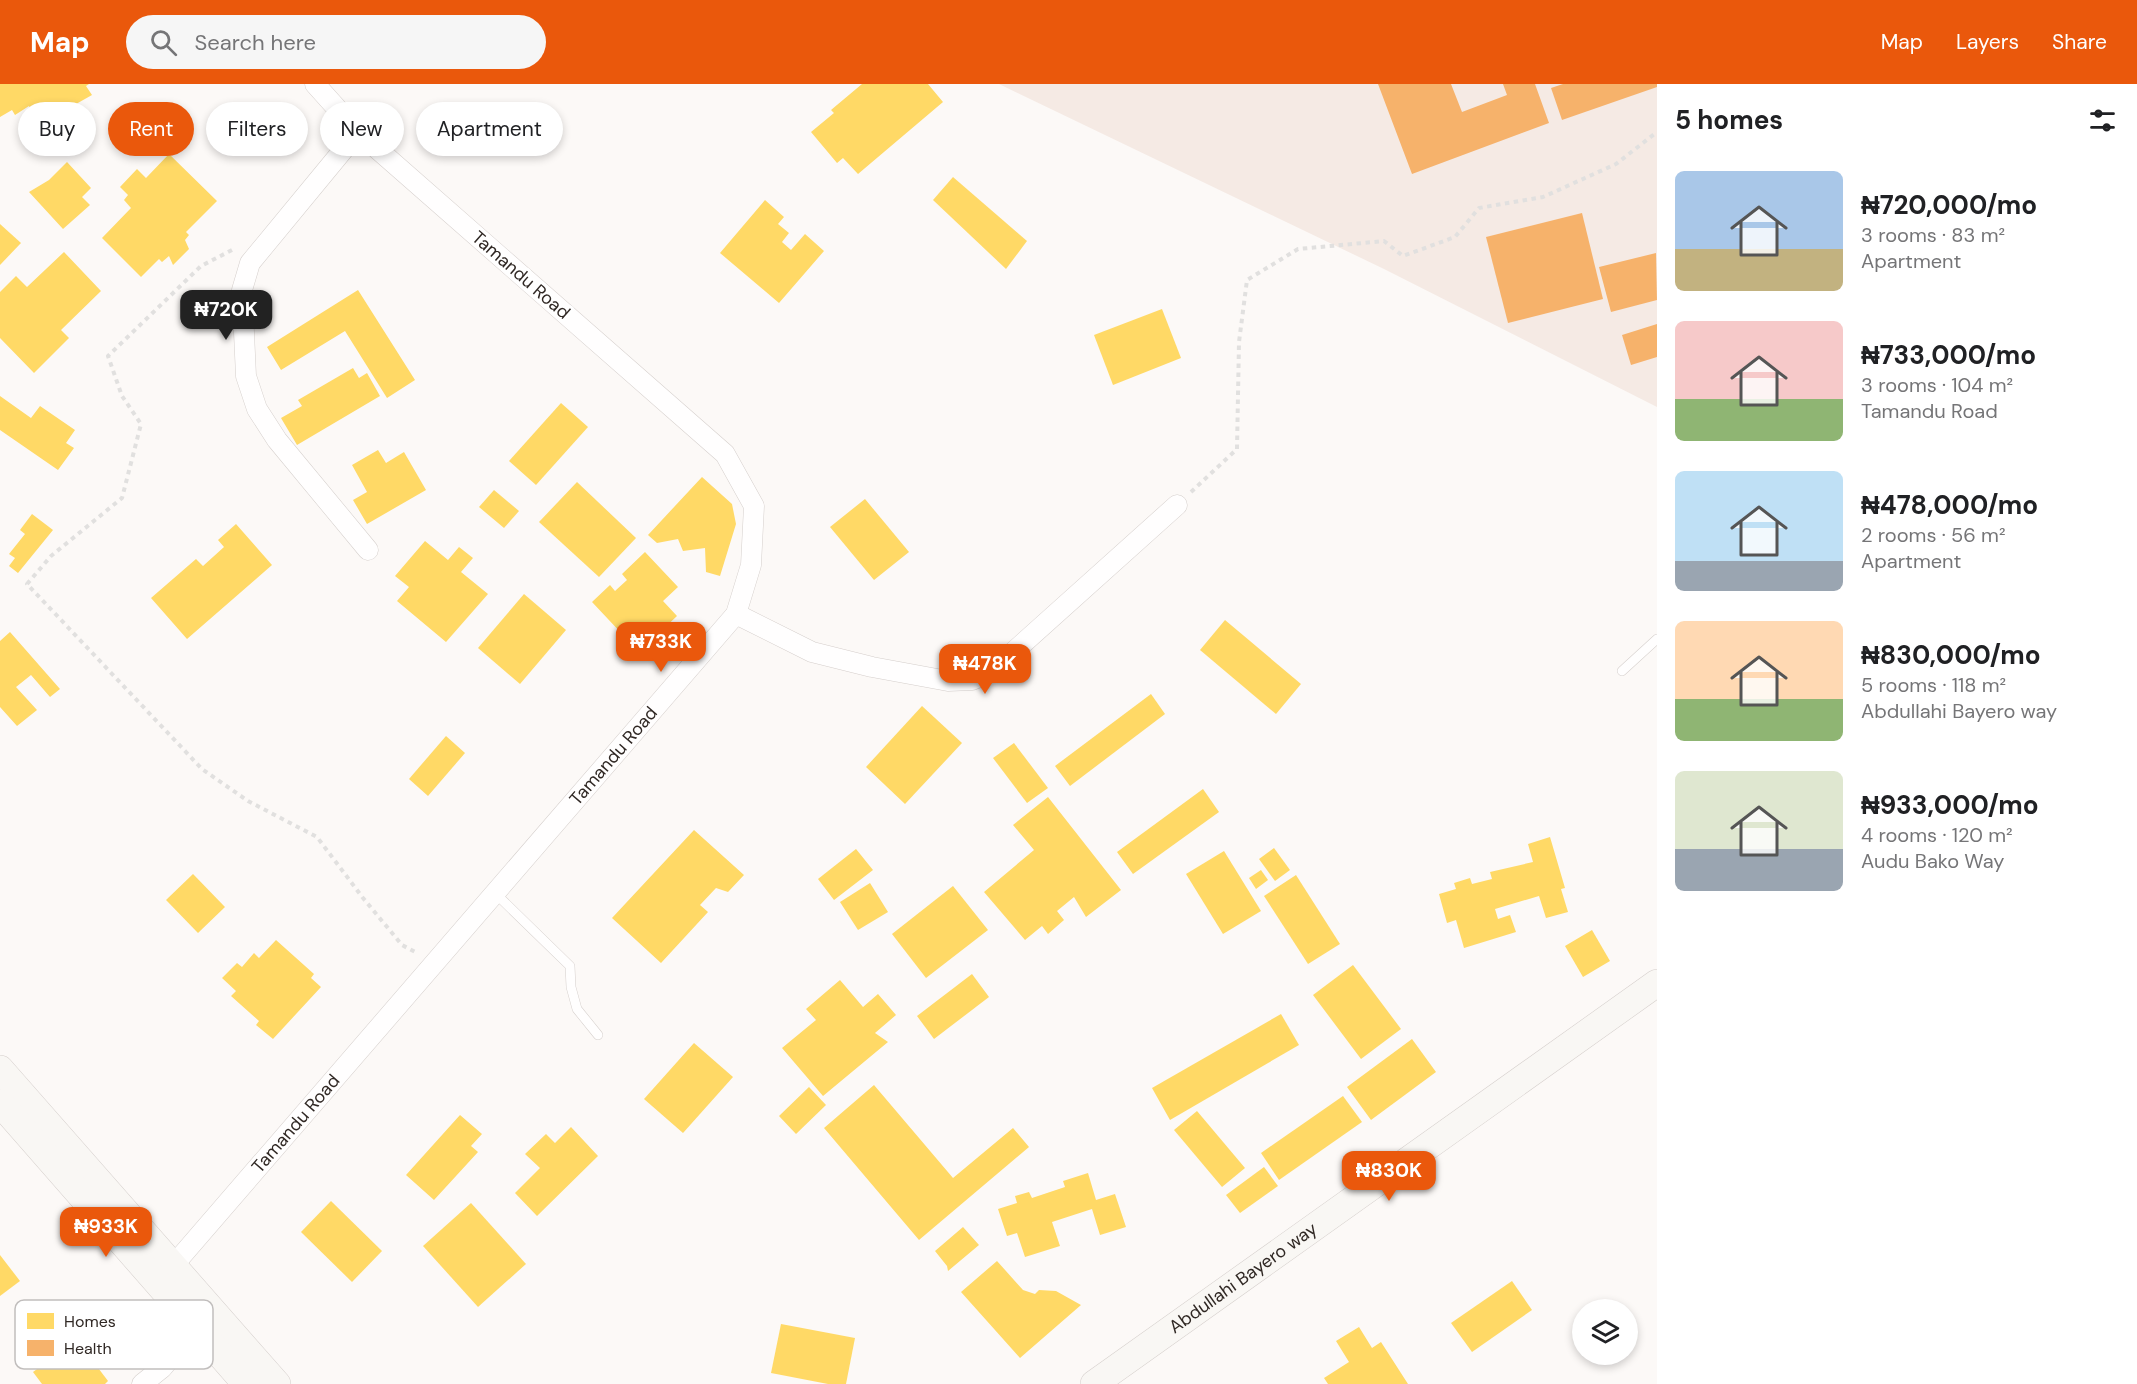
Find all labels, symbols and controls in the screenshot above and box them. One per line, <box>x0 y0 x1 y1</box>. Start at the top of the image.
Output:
search box <box>126 15 546 69</box>
text: Map <box>30 24 90 61</box>
icon: search <box>147 26 180 59</box>
text: Search here <box>195 28 316 57</box>
text: Map <box>1881 28 1923 56</box>
text: Layers <box>1956 28 2019 56</box>
text: Share <box>2052 28 2107 56</box>
chip: Buy <box>18 102 96 156</box>
chip: Rent <box>108 102 194 156</box>
chip: Filters <box>206 102 308 156</box>
chip: New <box>320 102 404 156</box>
chip: Apartment <box>416 102 563 156</box>
text: 5 homes <box>1675 103 1783 137</box>
icon: filters <box>2086 104 2119 137</box>
text: ₦720,000/mo <box>1861 188 2037 222</box>
icon: home <box>1723 195 1795 267</box>
text: 3 rooms · 83 m² <box>1861 222 2005 248</box>
street label: Tamandu Road <box>467 226 575 324</box>
text: Apartment <box>1861 248 1961 274</box>
pin: ₦720K <box>184 290 268 341</box>
text: ₦720K <box>194 296 258 322</box>
text: ₦733,000/mo <box>1861 338 2036 372</box>
icon: home <box>1723 345 1795 417</box>
text: 3 rooms · 104 m² <box>1861 372 2013 398</box>
text: Tamandu Road <box>1861 398 1998 424</box>
text: ₦478,000/mo <box>1861 488 2038 522</box>
icon: home <box>1723 495 1795 567</box>
text: 2 rooms · 56 m² <box>1861 522 2006 548</box>
text: Apartment <box>1861 548 1961 574</box>
pin: ₦733K <box>619 622 703 673</box>
text: ₦733K <box>630 628 692 654</box>
text: ₦830,000/mo <box>1861 638 2041 672</box>
pin: ₦478K <box>943 644 1027 695</box>
icon: home <box>1723 645 1795 717</box>
text: ₦478K <box>953 650 1017 676</box>
text: 5 rooms · 118 m² <box>1861 672 2006 698</box>
text: Abdullahi Bayero way <box>1861 698 2057 724</box>
street label: Tamandu Road <box>564 701 663 810</box>
text: ₦933,000/mo <box>1861 788 2039 822</box>
icon: home <box>1723 795 1795 867</box>
text: 4 rooms · 120 m² <box>1861 822 2013 848</box>
text: Audu Bako Way <box>1861 848 2004 874</box>
street label: Tamandu Road <box>246 1069 345 1178</box>
pin: ₦830K <box>1347 1151 1431 1202</box>
text: ₦830K <box>1356 1157 1422 1183</box>
pin: ₦933K <box>64 1207 148 1258</box>
text: ₦933K <box>74 1213 138 1239</box>
street label: Abdullahi Bayero way <box>1164 1217 1322 1339</box>
map controls <box>1572 1299 1638 1365</box>
button: layers <box>1572 1299 1638 1365</box>
legend <box>15 1300 213 1369</box>
text: Homes <box>64 1311 116 1332</box>
text: Health <box>64 1338 112 1359</box>

